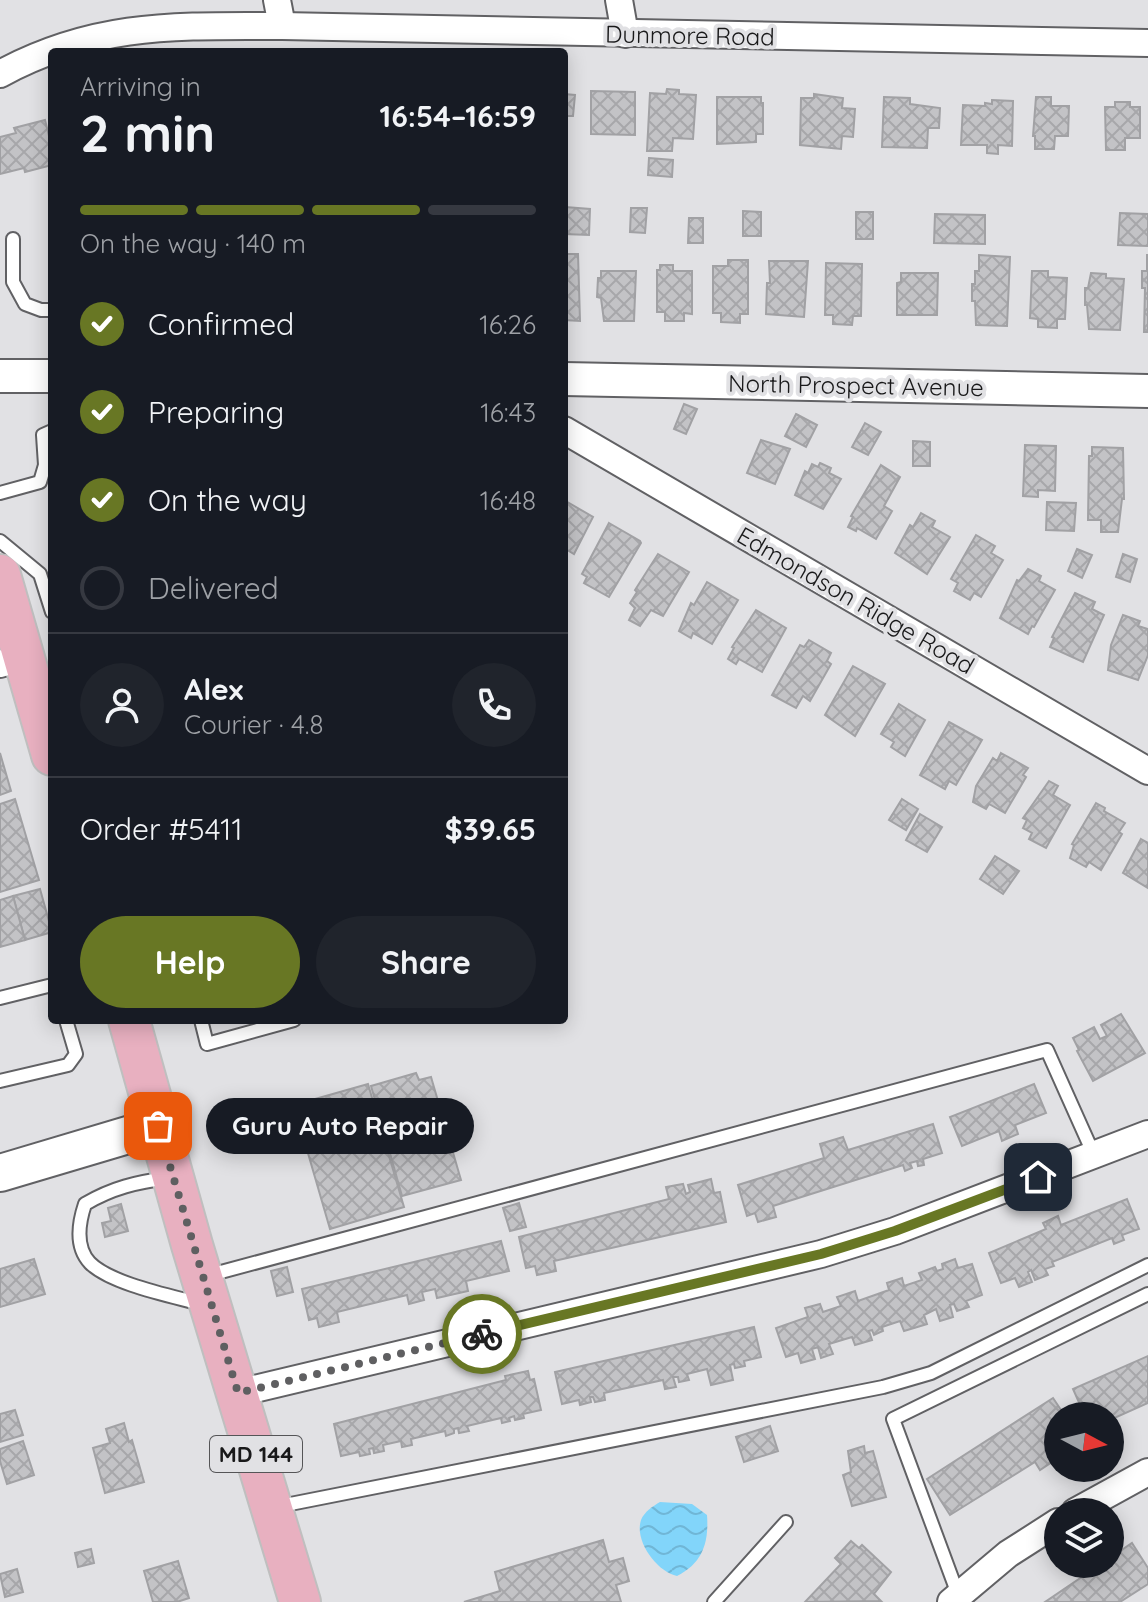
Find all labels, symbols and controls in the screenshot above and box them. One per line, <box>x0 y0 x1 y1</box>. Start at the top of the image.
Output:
street label: Dunmore Road <box>605 19 775 51</box>
text: Arriving in <box>80 70 201 103</box>
text: 16:54–16:59 <box>380 97 536 135</box>
text: 2 min <box>80 100 215 165</box>
text: On the way · 140 m <box>80 227 306 260</box>
icon: check <box>80 302 124 346</box>
text: Confirmed <box>148 305 294 343</box>
text: 16:26 <box>479 308 536 341</box>
street label: North Prospect Avenue <box>728 368 984 402</box>
icon: check <box>80 390 124 434</box>
text: Preparing <box>148 393 284 431</box>
text: 16:43 <box>480 396 536 429</box>
icon: check <box>80 478 124 522</box>
text: On the way <box>148 481 307 519</box>
text: 16:48 <box>480 484 536 517</box>
street label: Edmondson Ridge Road <box>732 520 980 680</box>
text: Delivered <box>148 569 279 607</box>
button: person <box>80 663 164 747</box>
button: phone <box>452 663 536 747</box>
text: Alex <box>184 670 243 708</box>
text: Courier · 4.8 <box>184 708 323 741</box>
text: Order #5411 <box>80 810 243 848</box>
text: $39.65 <box>445 810 536 848</box>
button: Help <box>80 916 300 1008</box>
button: Share <box>316 916 536 1008</box>
pin <box>124 1092 192 1160</box>
callout: Guru Auto Repair <box>206 1098 474 1154</box>
icon: bag <box>136 1104 180 1148</box>
text: Guru Auto Repair <box>232 1109 448 1142</box>
pin <box>1004 1143 1072 1211</box>
icon: home <box>1016 1155 1060 1199</box>
courier <box>442 1294 522 1374</box>
icon: bike <box>460 1312 504 1356</box>
north arrow <box>1044 1402 1124 1482</box>
map controls <box>1044 1402 1124 1578</box>
road number: MD 144 <box>210 1436 302 1472</box>
button: layers <box>1044 1498 1124 1578</box>

